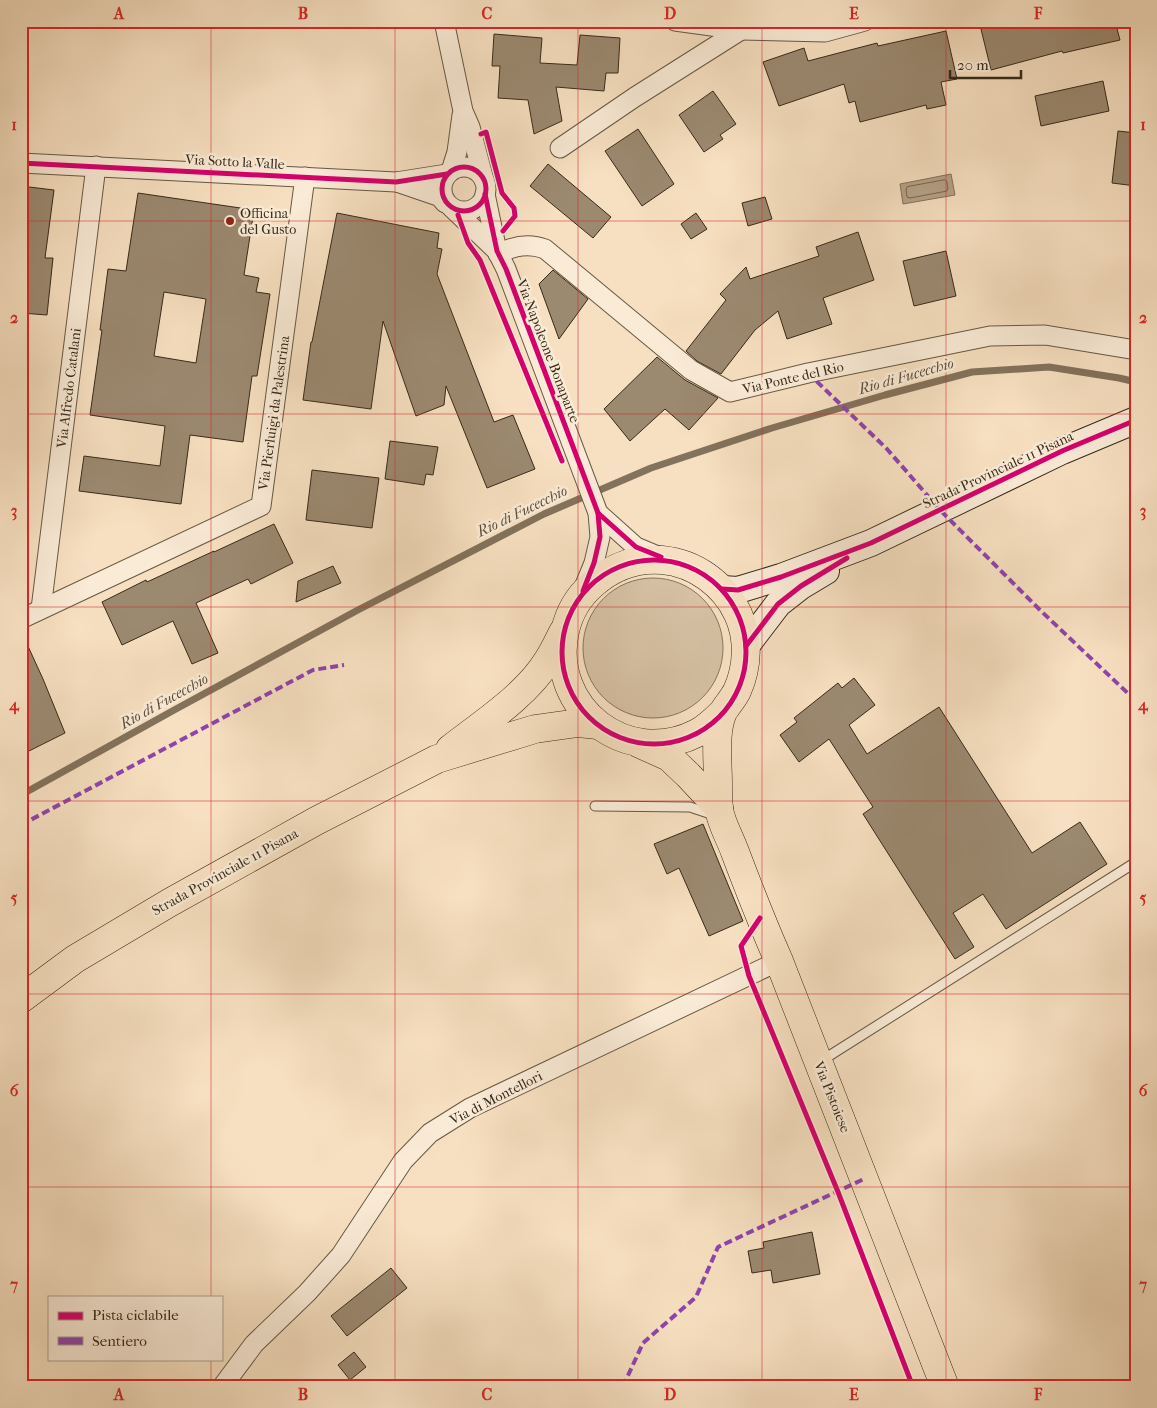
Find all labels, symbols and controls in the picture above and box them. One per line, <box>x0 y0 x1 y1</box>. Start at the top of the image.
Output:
text: A <box>113 4 125 23</box>
text: B <box>298 4 308 23</box>
text: C <box>482 4 493 23</box>
text: D <box>664 4 676 23</box>
text: E <box>849 4 859 23</box>
text: F <box>1033 4 1043 23</box>
scale bar <box>950 48 1021 80</box>
text: 20 m <box>957 56 989 74</box>
text: 1 <box>11 115 17 134</box>
text: 1 <box>1140 115 1146 134</box>
street label: Via Sotto la Valle <box>184 151 285 173</box>
place label: Officina del Gusto <box>240 205 296 238</box>
marker: Officina del Gusto <box>224 215 236 227</box>
street label: Via Napoleone Bonaparte <box>512 276 583 425</box>
text: 2 <box>10 308 18 327</box>
text: 2 <box>1139 308 1147 327</box>
street label: Via Alfredo Catalani <box>53 327 85 450</box>
street label: Via Pierluigi da Palestrina <box>255 334 293 492</box>
water label: Rio di Fucecchio <box>855 354 956 398</box>
street label: Via Ponte del Rio <box>740 358 845 398</box>
street label: Strada Provinciale 11 Pisana <box>920 427 1077 512</box>
water label: Rio di Fucecchio <box>473 481 570 541</box>
text: 3 <box>11 501 17 521</box>
text: 3 <box>1140 501 1146 521</box>
water label: Rio di Fucecchio <box>116 669 211 733</box>
text: 4 <box>8 695 20 715</box>
text: 4 <box>1137 695 1149 715</box>
street label: Strada Provinciale 11 Pisana <box>149 824 301 919</box>
text: 5 <box>11 888 18 907</box>
text: 5 <box>1140 888 1147 907</box>
street label: Via Pistoiese <box>810 1058 854 1135</box>
street label: Via di Montellori <box>446 1067 545 1129</box>
text: 6 <box>10 1081 19 1100</box>
text: 6 <box>1139 1081 1148 1100</box>
text: 7 <box>9 1275 18 1294</box>
text: 7 <box>1138 1275 1147 1294</box>
legend <box>48 1296 222 1360</box>
text: Pista ciclabile <box>92 1306 179 1324</box>
text: Sentiero <box>92 1332 147 1350</box>
text: A <box>113 1385 125 1404</box>
text: B <box>298 1385 308 1404</box>
text: C <box>482 1385 493 1404</box>
text: D <box>664 1385 676 1404</box>
text: E <box>849 1385 859 1404</box>
text: F <box>1033 1385 1043 1404</box>

